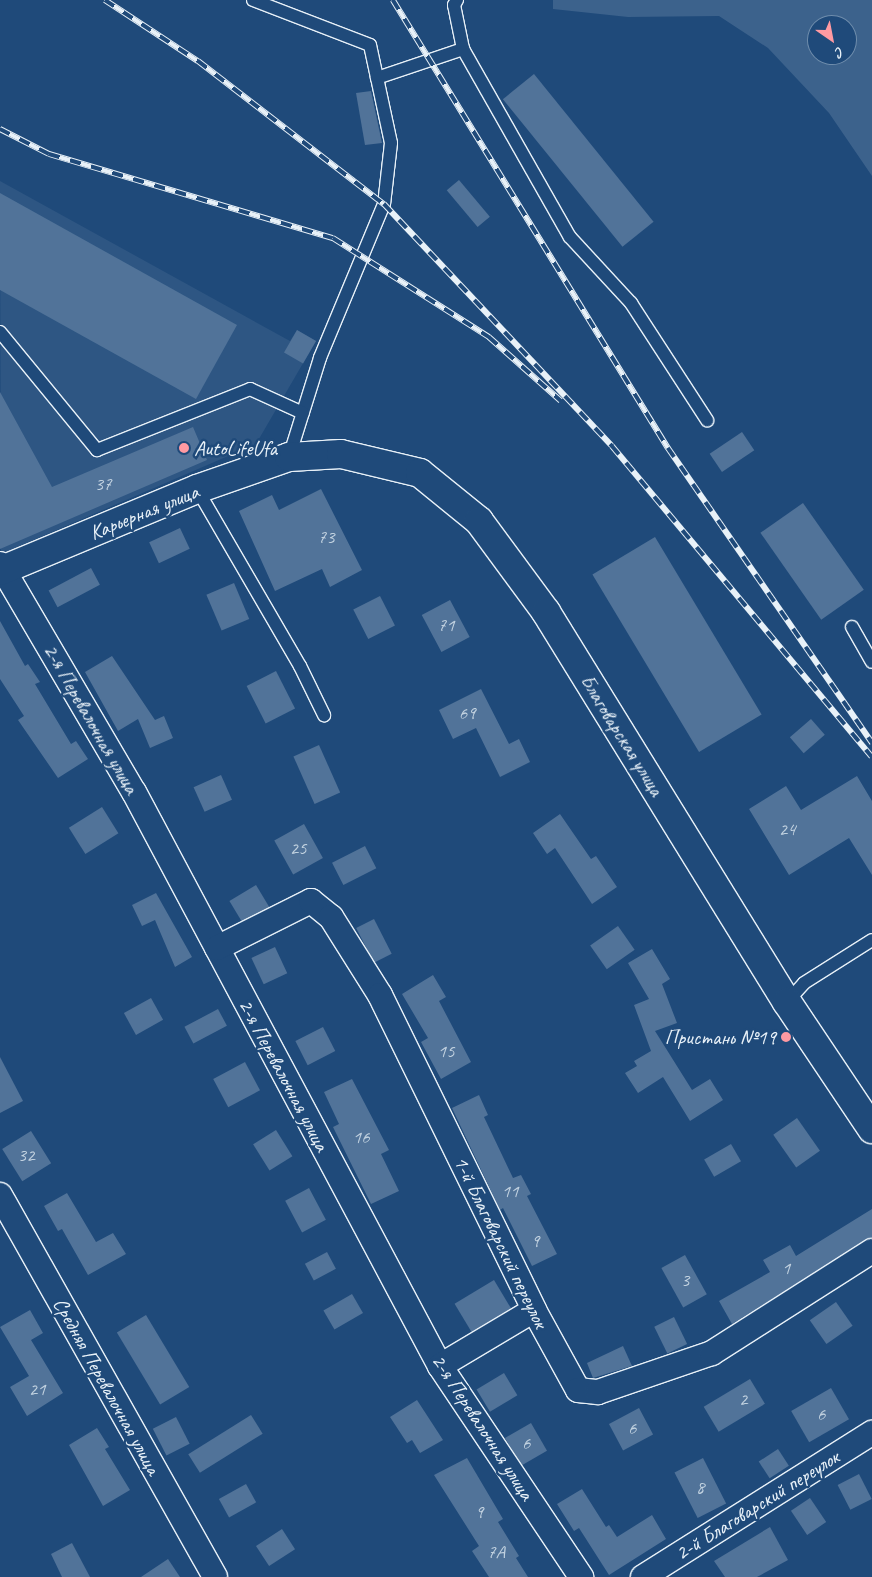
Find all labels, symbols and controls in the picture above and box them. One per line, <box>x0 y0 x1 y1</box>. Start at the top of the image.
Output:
north arrow <box>807 15 857 65</box>
text: С <box>832 43 847 61</box>
place label: AutoLifeUfa <box>194 435 277 461</box>
marker: AutoLifeUfa <box>178 442 190 454</box>
house number: 37 <box>94 474 112 496</box>
street label: Карьерная улица <box>85 478 203 546</box>
house number: 73 <box>317 527 335 549</box>
house number: 71 <box>437 615 455 637</box>
street label: 2-я Перевалочная улица <box>38 640 144 798</box>
street label: Благоварская улица <box>574 669 670 801</box>
house number: 69 <box>458 703 476 725</box>
house number: 24 <box>778 819 796 841</box>
house number: 25 <box>289 838 307 860</box>
street label: 2-я Перевалочная улица <box>233 995 335 1155</box>
place label: Пристань №19 <box>665 1024 776 1050</box>
marker: Пристань №19 <box>780 1031 792 1043</box>
house number: 15 <box>437 1041 455 1063</box>
house number: 16 <box>352 1127 370 1149</box>
house number: 32 <box>17 1145 35 1167</box>
street label: 1-й Благоварский переулок <box>448 1152 554 1332</box>
house number: 11 <box>501 1181 519 1203</box>
house number: 9 <box>531 1231 539 1253</box>
house number: 1 <box>782 1258 790 1280</box>
house number: 3 <box>681 1270 689 1292</box>
street label: Средняя Перевалочная улица <box>48 1293 166 1479</box>
street label: 2-я Перевалочная улица <box>427 1349 539 1505</box>
house number: 21 <box>28 1379 46 1401</box>
house number: 2 <box>739 1389 747 1411</box>
house number: 6 <box>817 1404 825 1426</box>
house number: 6 <box>628 1418 636 1440</box>
house number: 6 <box>522 1433 530 1455</box>
street label: 2-й Благоварский переулок <box>670 1444 844 1566</box>
house number: 8 <box>696 1477 704 1499</box>
house number: 9 <box>475 1502 483 1524</box>
house number: 7А <box>487 1542 505 1564</box>

